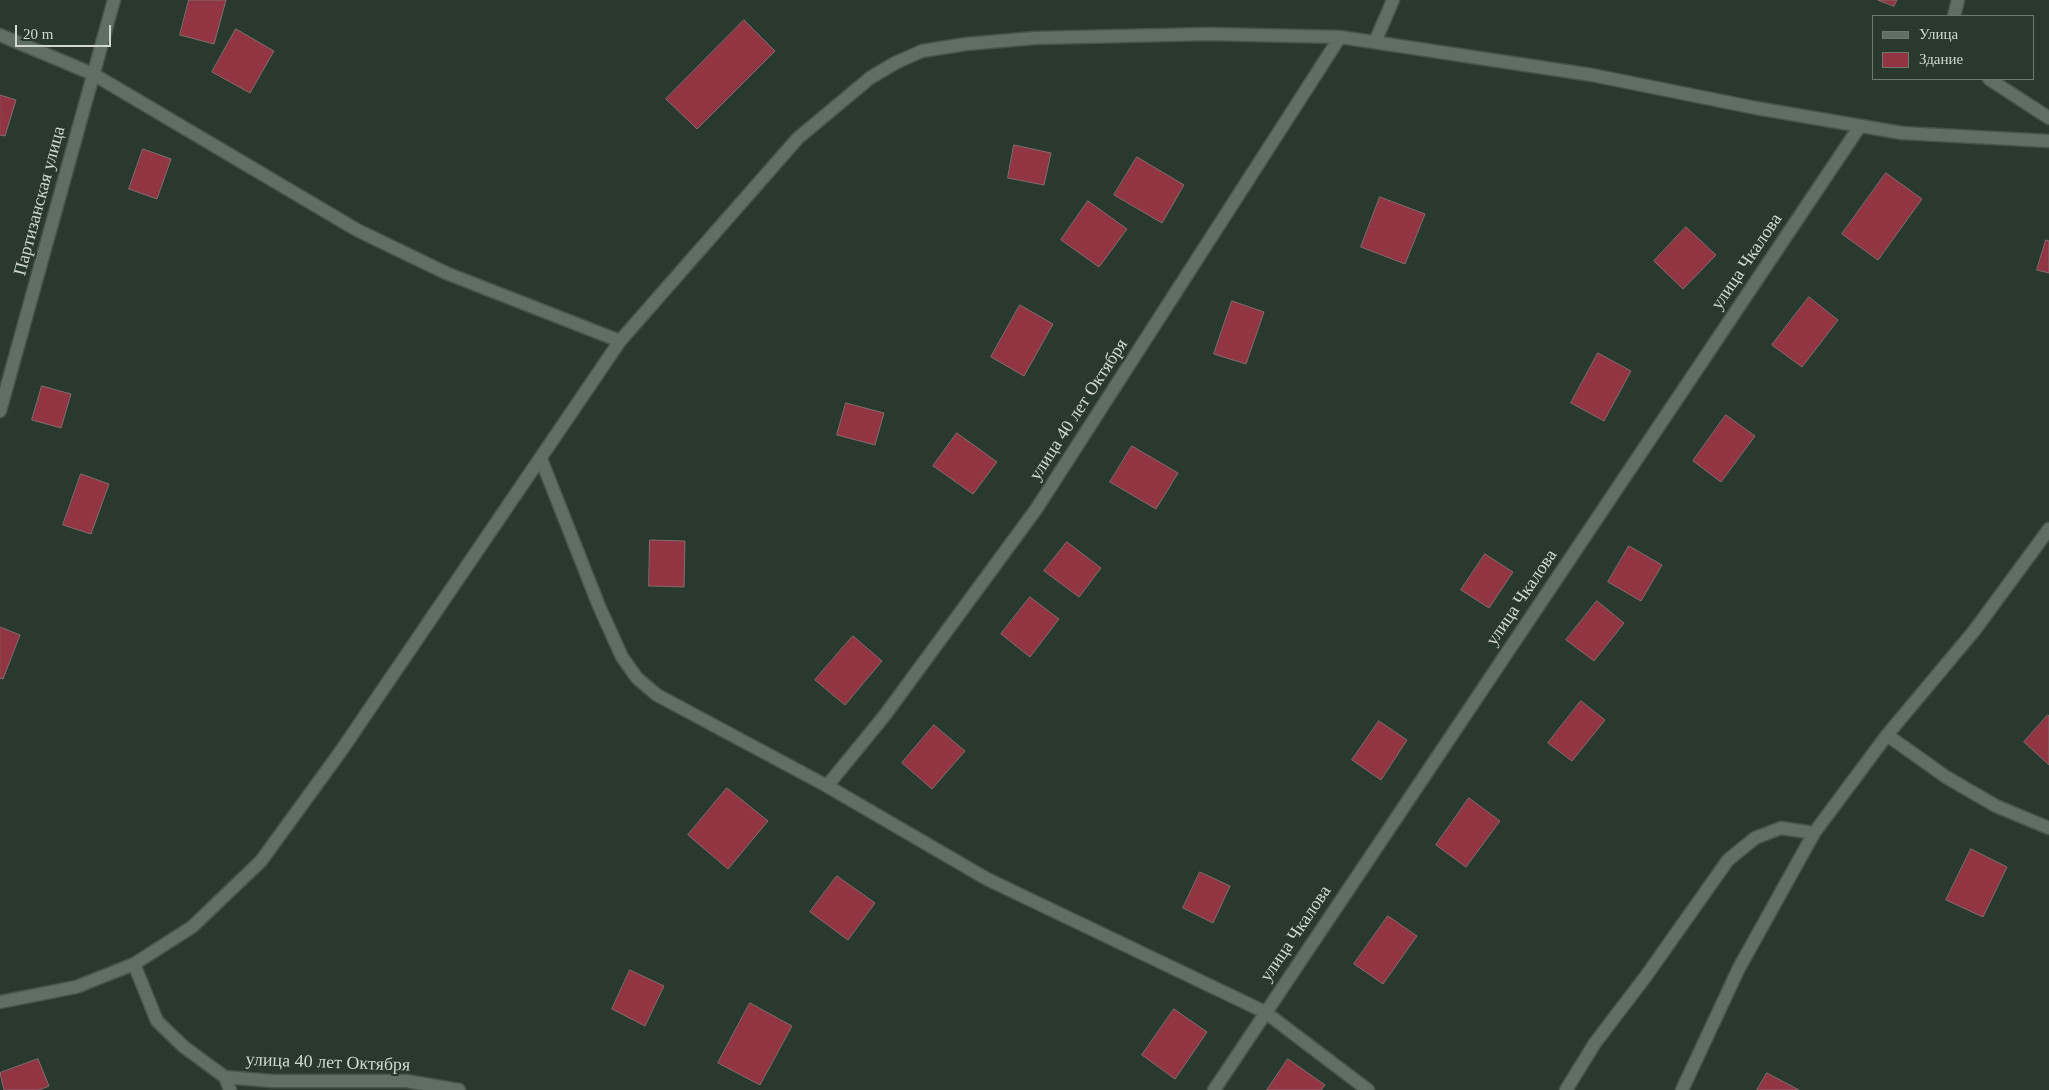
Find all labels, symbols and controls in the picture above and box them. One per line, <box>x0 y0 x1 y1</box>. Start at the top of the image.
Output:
scale bar <box>18 15 114 47</box>
legend <box>1872 15 2034 80</box>
text: 20 m <box>23 26 53 42</box>
text: Улица <box>1919 26 1958 42</box>
text: Здание <box>1919 51 1963 67</box>
street label: Партизанская улица <box>10 124 70 278</box>
street label: улица Чкалова <box>1707 210 1787 314</box>
street label: улица 40 лет Октября <box>1025 335 1133 485</box>
street label: улица Чкалова <box>1482 546 1562 650</box>
street label: улица Чкалова <box>1256 882 1336 986</box>
street label: улица 40 лет Октября <box>245 1049 411 1077</box>

